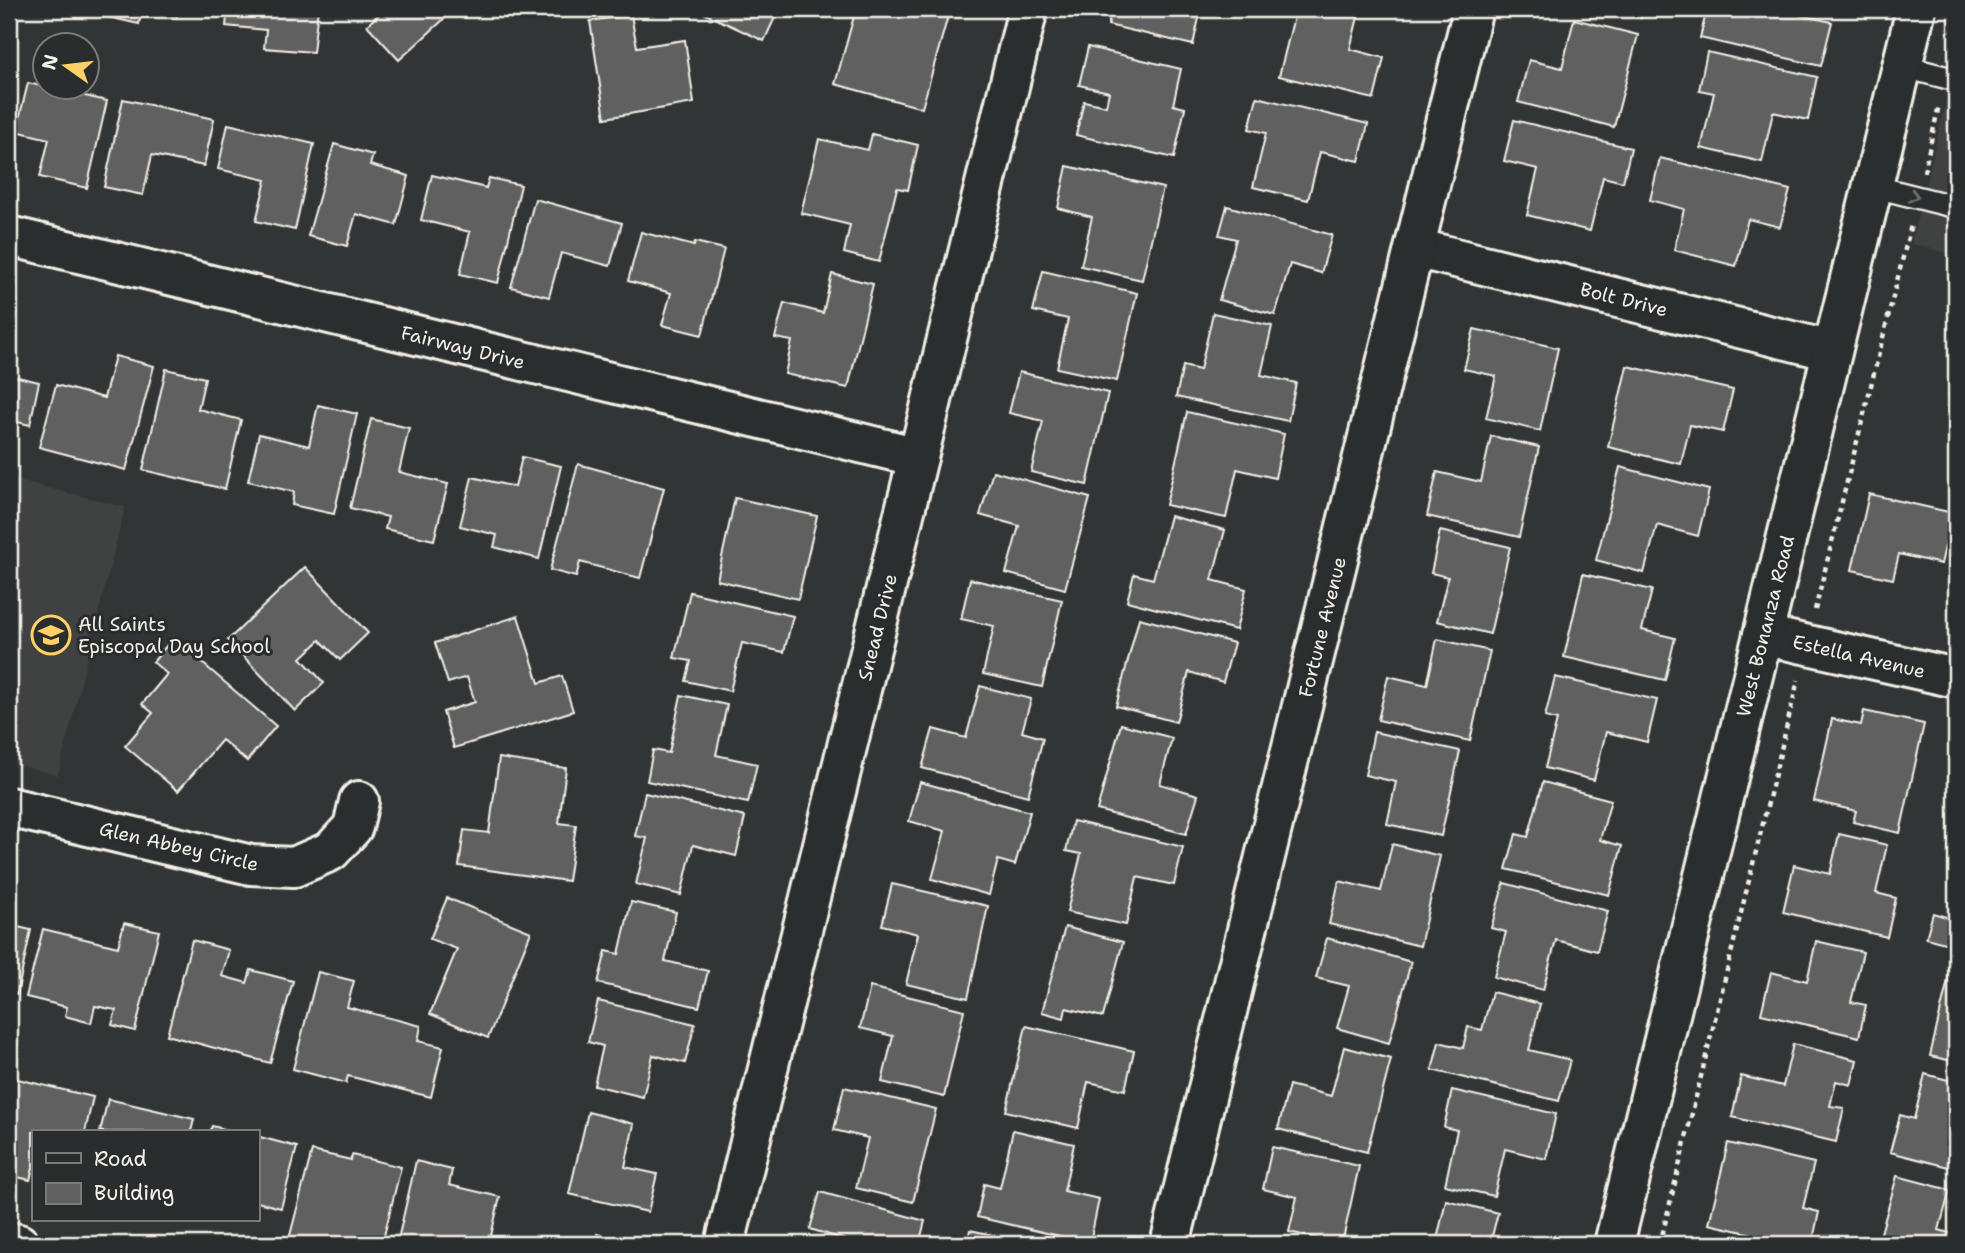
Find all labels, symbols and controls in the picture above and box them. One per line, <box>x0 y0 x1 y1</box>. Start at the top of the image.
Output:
north arrow <box>32 32 102 102</box>
text: N <box>36 52 64 72</box>
one-way arrow <box>1908 188 1920 202</box>
street label: Bolt Drive <box>1577 277 1670 322</box>
street label: Fairway Drive <box>398 320 528 375</box>
street label: West Bonanza Road <box>1731 533 1800 719</box>
street label: Fortune Avenue <box>1293 554 1352 700</box>
street label: Snead Drive <box>852 571 903 683</box>
place label: All Saints Episcopal Day School <box>78 612 270 659</box>
school or university icon: All Saints Episcopal Day School <box>30 614 72 656</box>
street label: Estella Avenue <box>1790 629 1928 684</box>
street label: Glen Abbey Circle <box>97 816 261 877</box>
legend <box>32 1130 259 1222</box>
text: Road <box>94 1145 147 1173</box>
text: Building <box>94 1179 174 1207</box>

